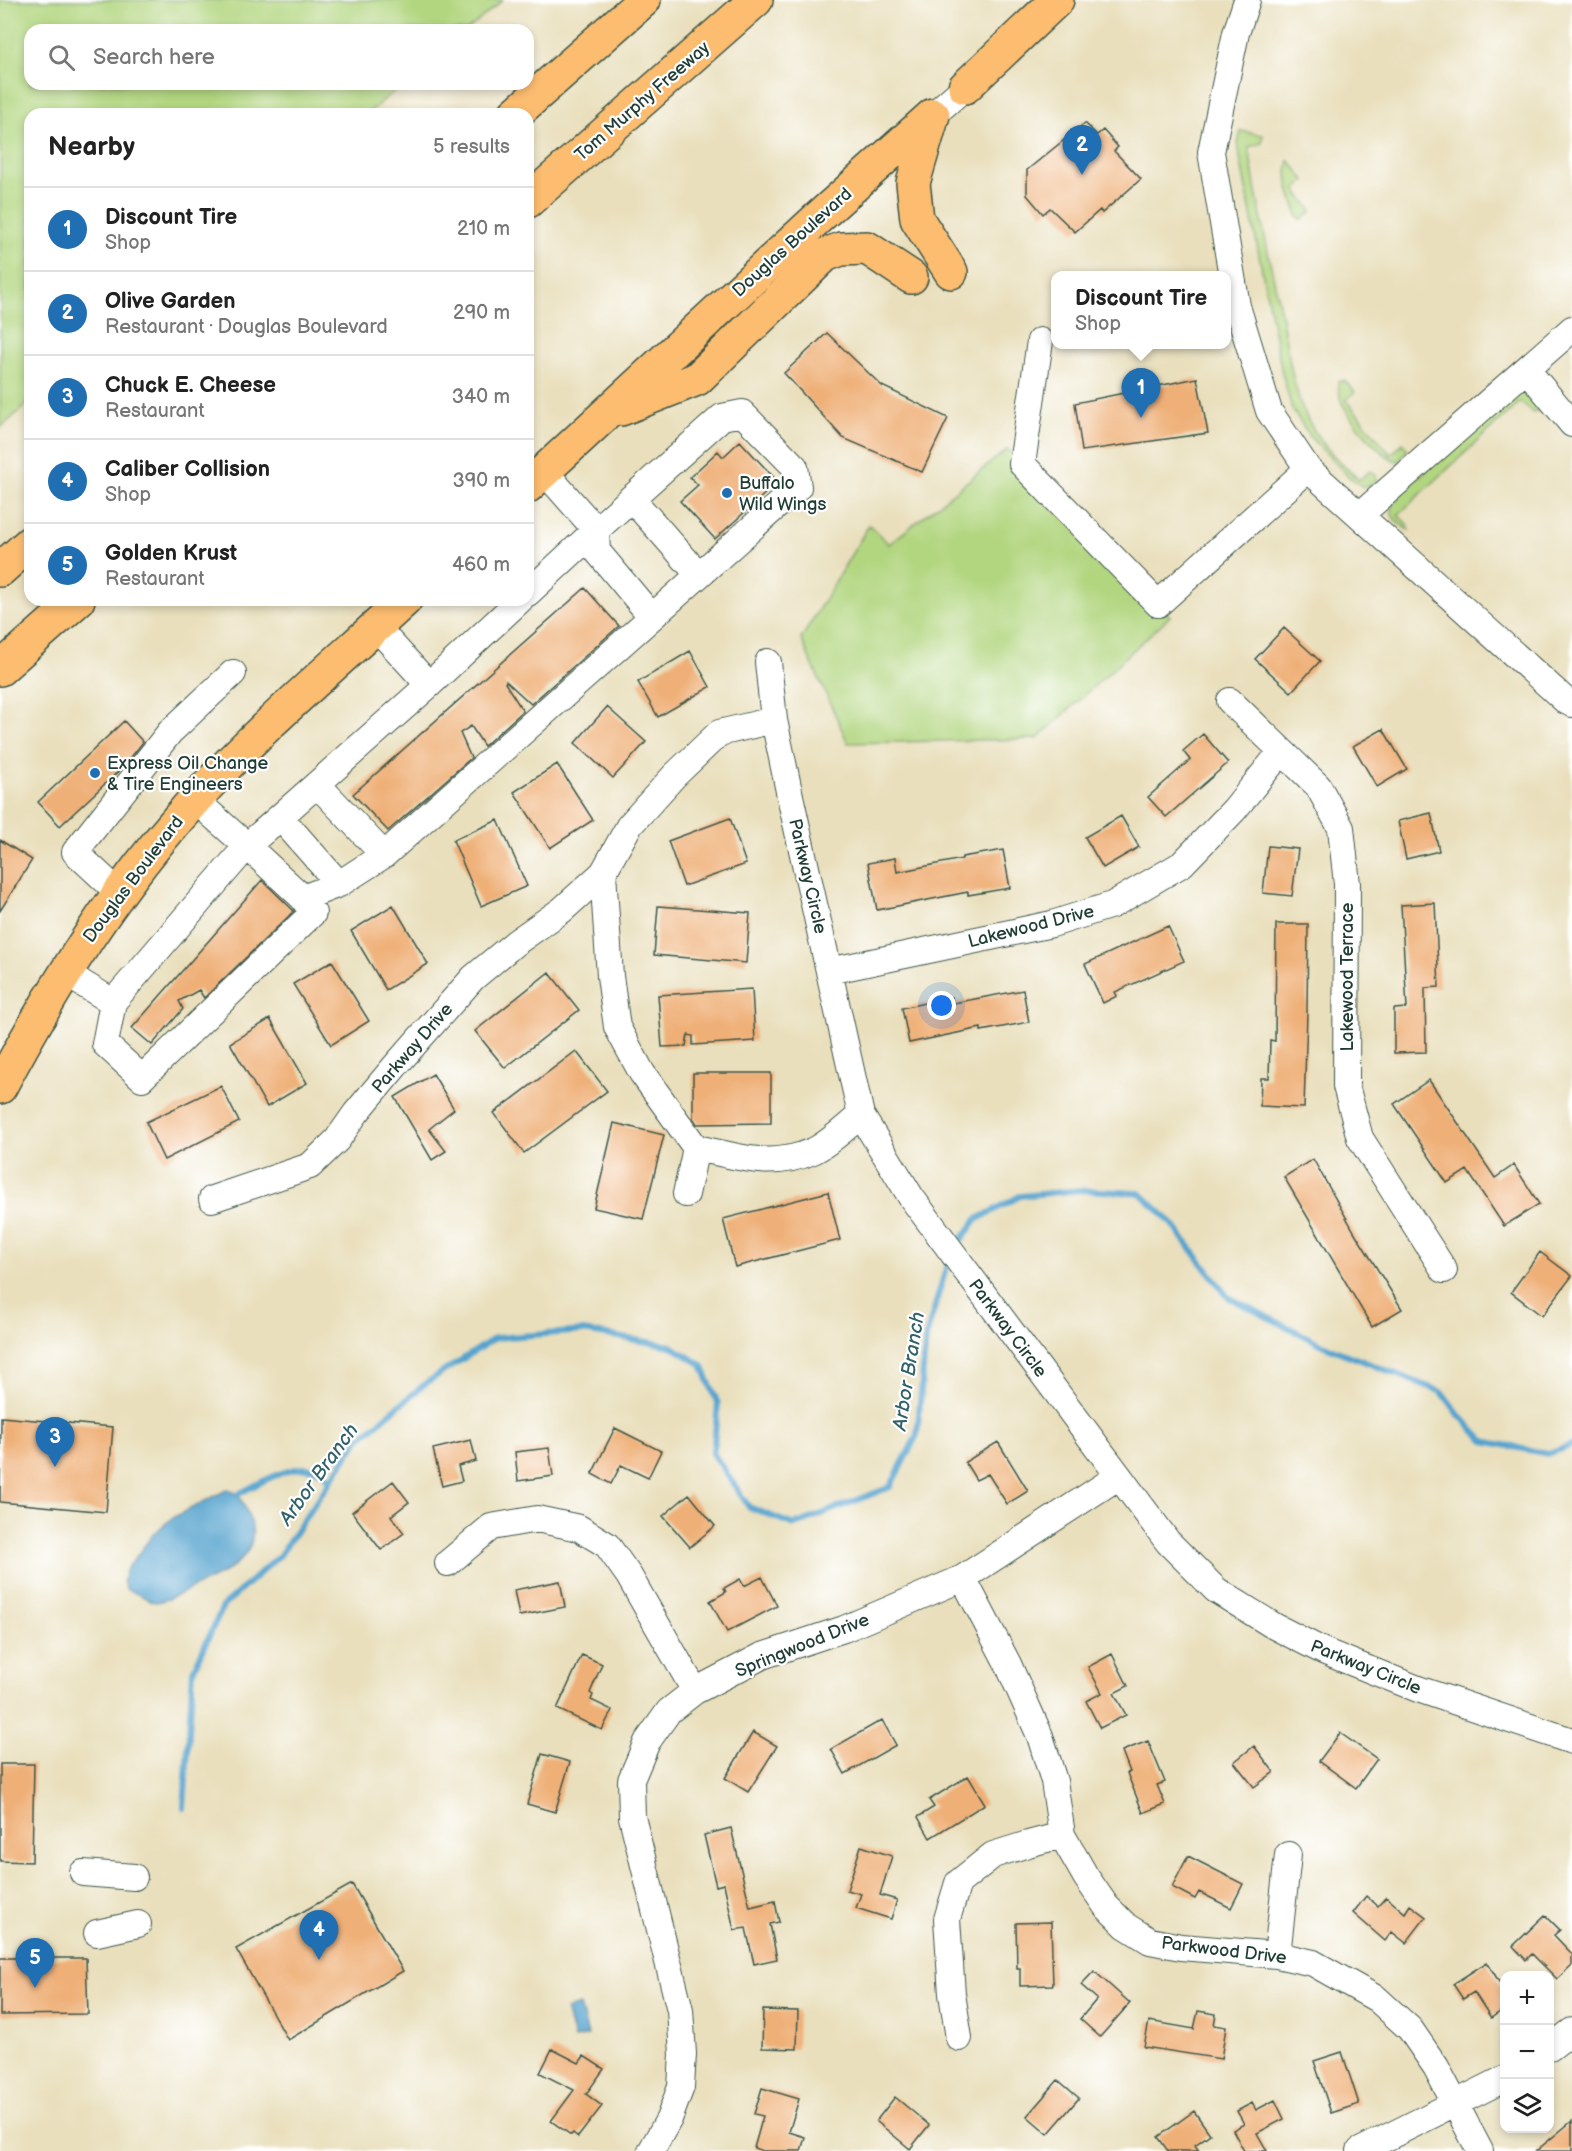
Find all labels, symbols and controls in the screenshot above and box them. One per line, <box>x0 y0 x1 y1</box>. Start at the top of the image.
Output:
search box <box>24 24 534 90</box>
street label: Tom Murphy Freeway <box>571 37 715 166</box>
icon: search <box>45 41 78 74</box>
text: Search here <box>93 44 215 71</box>
pin: 2 <box>1062 126 1102 175</box>
text: Nearby <box>48 132 135 163</box>
text: 5 results <box>433 135 510 159</box>
street label: Douglas Boulevard <box>728 183 856 301</box>
text: Discount Tire <box>105 204 237 231</box>
text: 1 <box>63 217 72 241</box>
text: 210 m <box>457 217 510 241</box>
text: Shop <box>105 231 151 255</box>
popup <box>1051 271 1231 349</box>
text: Discount Tire <box>1075 285 1207 312</box>
text: Olive Garden <box>105 288 235 315</box>
text: 2 <box>62 301 73 325</box>
text: 290 m <box>453 301 510 325</box>
text: Shop <box>1075 312 1121 336</box>
text: Restaurant · Douglas Boulevard <box>105 315 388 339</box>
pin: 1 <box>1122 368 1160 418</box>
text: Chuck E. Cheese <box>105 372 276 399</box>
text: 3 <box>62 385 73 409</box>
text: 340 m <box>452 385 510 409</box>
text: Restaurant <box>105 399 205 423</box>
text: Caliber Collision <box>105 456 270 483</box>
text: 4 <box>62 469 73 493</box>
text: 390 m <box>452 469 510 493</box>
place label: Buffalo Wild Wings <box>739 473 826 515</box>
text: Shop <box>105 483 151 507</box>
marker: Buffalo Wild Wings <box>720 486 734 500</box>
text: Golden Krust <box>105 540 237 567</box>
text: 5 <box>62 553 73 577</box>
text: 460 m <box>452 553 510 577</box>
text: Restaurant <box>105 567 205 591</box>
place label: Express Oil Change & Tire Engineers <box>107 753 269 795</box>
marker: Express Oil Change & Tire Engineers <box>88 766 102 780</box>
street label: Douglas Boulevard <box>79 812 188 947</box>
street label: Parkway Circle <box>784 817 831 936</box>
street label: Lakewood Drive <box>966 901 1097 952</box>
street label: Lakewood Terrace <box>1337 902 1358 1051</box>
your location <box>927 991 956 1020</box>
street label: Parkway Drive <box>368 999 457 1098</box>
street label: Parkway Circle <box>964 1275 1051 1382</box>
water label: Arbor Branch <box>888 1310 930 1433</box>
pin: 3 <box>36 1418 74 1467</box>
water label: Arbor Branch <box>273 1419 364 1531</box>
street label: Springwood Drive <box>732 1609 872 1682</box>
street label: Parkway Circle <box>1307 1636 1424 1699</box>
pin: 4 <box>300 1910 338 1960</box>
street label: Parkwood Drive <box>1160 1932 1288 1969</box>
pin: 5 <box>15 1938 54 1988</box>
map controls <box>1500 1971 1554 2133</box>
button: + <box>1500 1971 1554 2025</box>
button: − <box>1500 2025 1554 2079</box>
button: layers <box>1500 2079 1554 2133</box>

